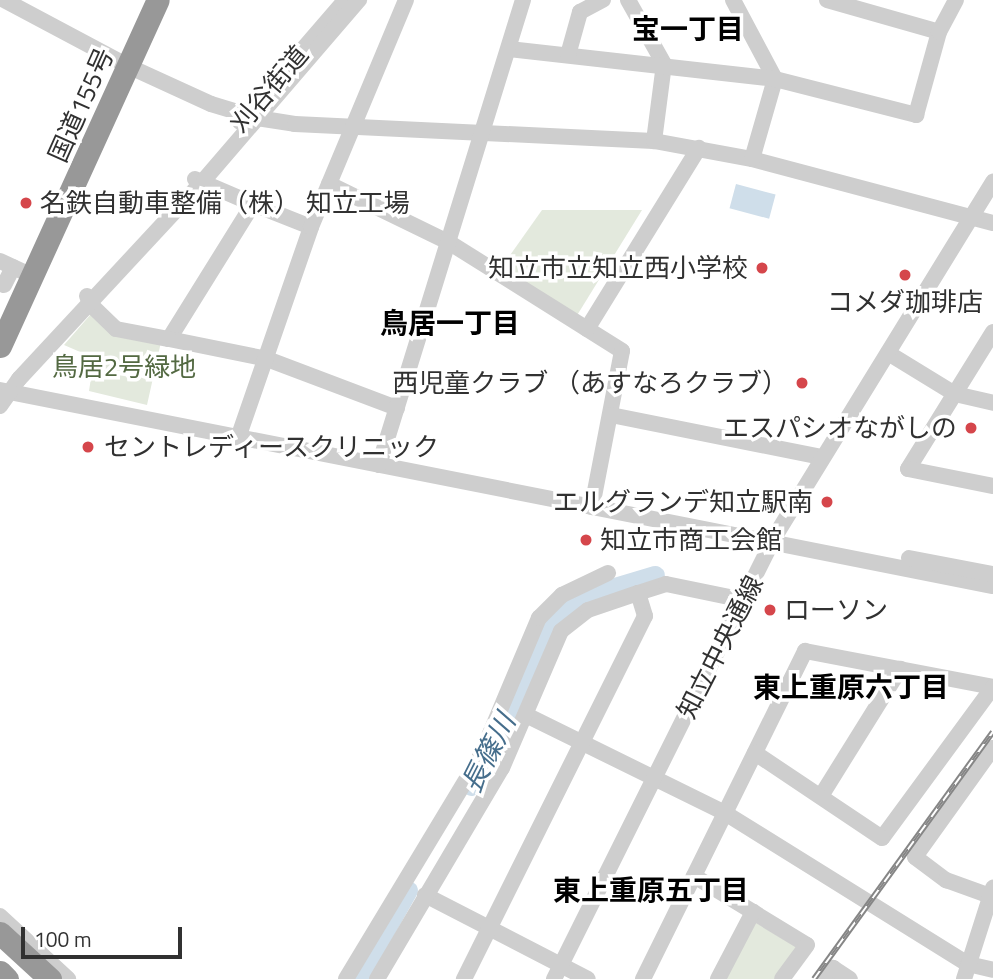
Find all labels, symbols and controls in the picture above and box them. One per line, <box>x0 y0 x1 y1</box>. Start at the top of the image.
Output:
district label: 宝一丁目 <box>632 12 744 46</box>
street label: 刈谷街道 <box>224 39 314 139</box>
street label: 国道155号 <box>42 43 120 167</box>
place label: 名鉄自動車整備（株） 知立工場 <box>40 187 410 219</box>
marker: 名鉄自動車整備（株） 知立工場 <box>18 195 34 211</box>
place label: 知立市立知立西小学校 <box>488 252 748 284</box>
marker: 知立市立知立西小学校 <box>754 260 770 276</box>
marker: コメダ珈琲店 <box>897 267 913 283</box>
place label: コメダ珈琲店 <box>827 286 983 318</box>
district label: 鳥居一丁目 <box>380 306 520 340</box>
park label: 鳥居2号緑地 <box>52 351 196 383</box>
place label: 西児童クラブ （あすなろクラブ） <box>392 367 788 399</box>
marker: 西児童クラブ （あすなろクラブ） <box>794 375 810 391</box>
place label: エスパシオながしの <box>723 412 957 444</box>
marker: エスパシオながしの <box>963 420 979 436</box>
place label: セントレディースクリニック <box>104 431 442 463</box>
marker: セントレディースクリニック <box>78 437 98 457</box>
place label: エルグランデ知立駅南 <box>553 486 813 518</box>
marker: エルグランデ知立駅南 <box>819 494 835 510</box>
place label: 知立市商工会館 <box>600 524 782 556</box>
marker: 知立市商工会館 <box>578 532 594 548</box>
street label: 知立中央通線 <box>671 570 769 724</box>
place label: ローソン <box>784 594 888 626</box>
marker: ローソン <box>762 602 778 618</box>
district label: 東上重原六丁目 <box>753 670 949 704</box>
water label: 長篠川 <box>454 708 522 798</box>
district label: 東上重原五丁目 <box>553 873 749 907</box>
scale bar <box>24 912 186 956</box>
text: 100 m <box>34 923 91 955</box>

